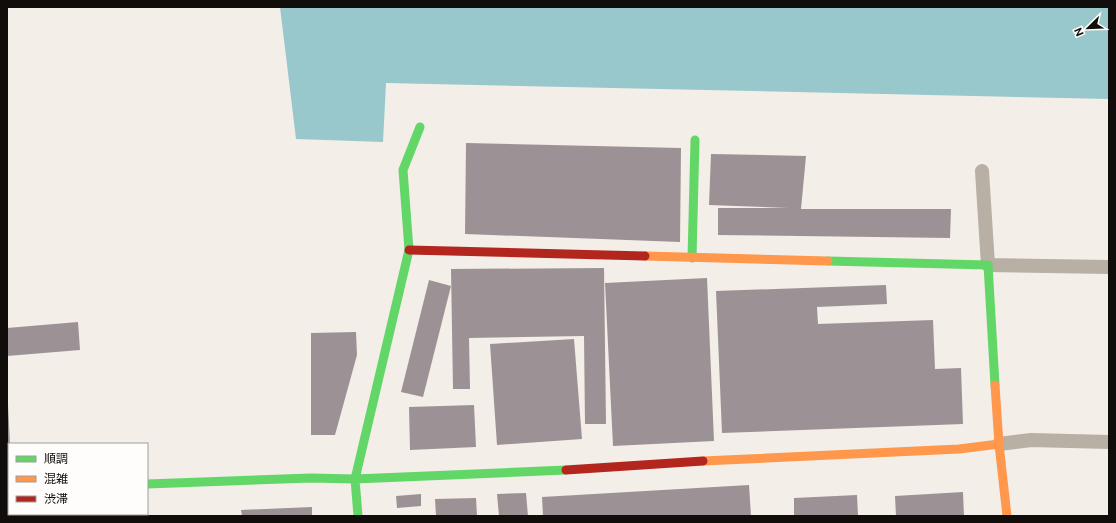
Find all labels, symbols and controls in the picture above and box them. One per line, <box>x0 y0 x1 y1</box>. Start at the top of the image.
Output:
north arrow <box>1068 8 1108 48</box>
text: N <box>1072 26 1086 38</box>
legend <box>8 443 148 515</box>
text: 順調 <box>44 452 68 465</box>
text: 混雑 <box>44 472 68 485</box>
text: 渋滞 <box>44 492 68 505</box>

